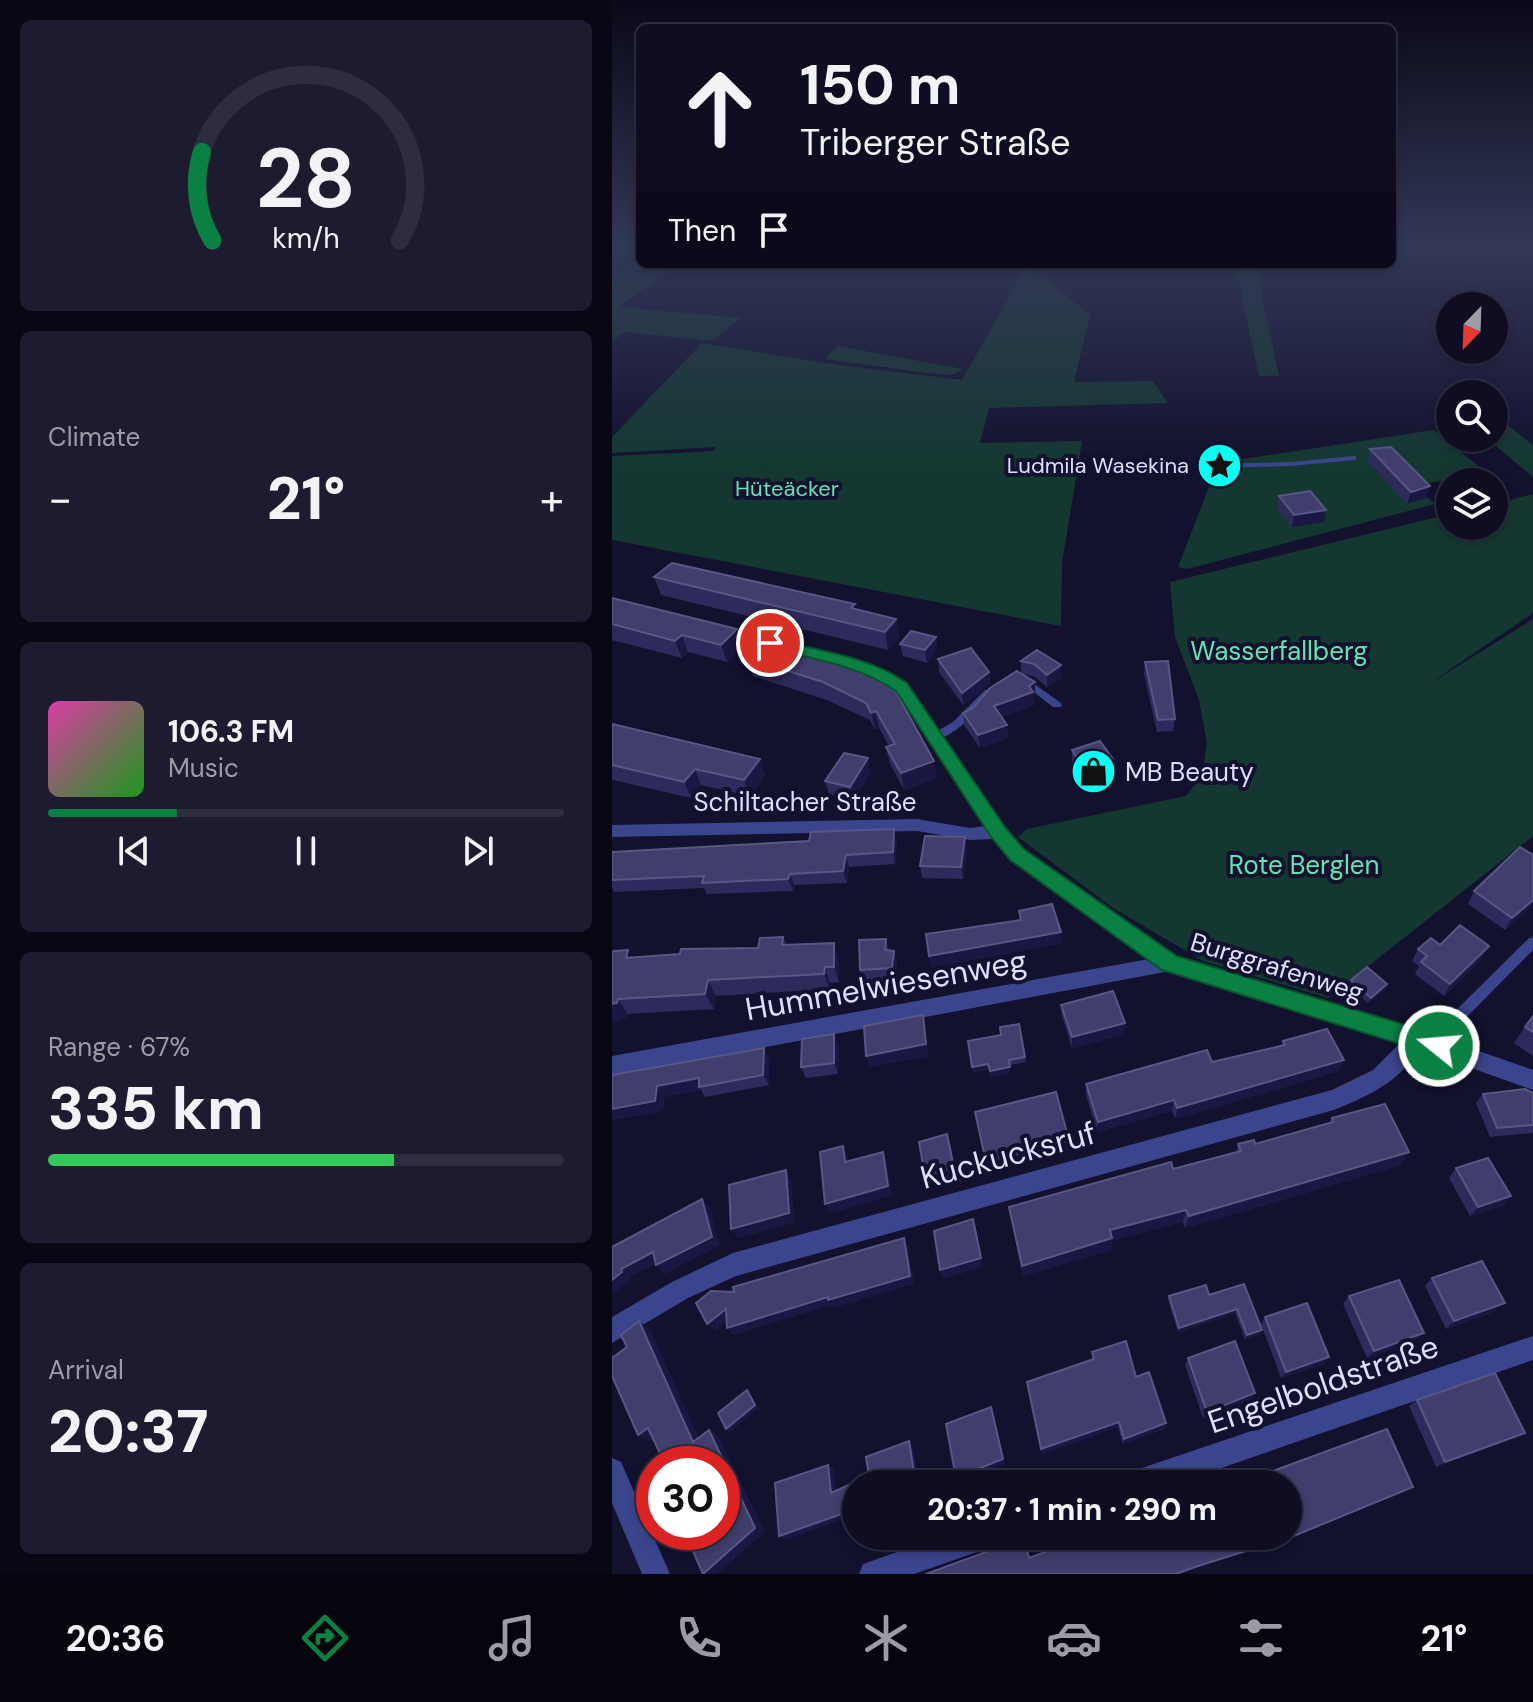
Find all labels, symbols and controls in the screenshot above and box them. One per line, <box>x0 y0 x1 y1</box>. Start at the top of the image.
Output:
text: 150 m <box>800 48 961 121</box>
icon: ahead <box>668 56 772 160</box>
text: Triberger Straße <box>800 119 1070 166</box>
text: 28 <box>256 124 356 233</box>
icon: arrive <box>752 208 796 252</box>
text: Then <box>668 211 736 250</box>
text: km/h <box>272 221 340 258</box>
north arrow <box>1436 292 1508 364</box>
map controls <box>1436 292 1508 540</box>
button: search <box>1436 380 1508 452</box>
text: Climate <box>48 420 140 454</box>
place icon: Ludmila Wasekina <box>1196 441 1244 489</box>
place label: Ludmila Wasekina <box>1007 451 1189 480</box>
text: 21° <box>267 459 345 538</box>
button: layers <box>1436 468 1508 540</box>
text: − <box>48 470 72 528</box>
text: + <box>540 470 564 528</box>
park label: Hüteäcker <box>735 474 839 503</box>
pin <box>736 609 804 677</box>
icon: arrive <box>748 621 792 665</box>
park label: Wasserfallberg <box>1190 634 1368 668</box>
text: 106.3 FM <box>168 712 294 751</box>
shop icon: MB Beauty <box>1070 748 1118 796</box>
text: Music <box>168 751 239 785</box>
place label: MB Beauty <box>1125 755 1254 789</box>
street label: Schiltacher Straße <box>693 785 917 819</box>
icon: previous <box>112 829 156 873</box>
icon: pause <box>284 829 328 873</box>
icon: next <box>456 829 500 873</box>
park label: Rote Berglen <box>1229 848 1379 882</box>
street label: Burggrafenweg <box>1186 925 1368 1009</box>
street label: Hummelwiesenweg <box>742 940 1030 1030</box>
position arrow <box>1397 1004 1481 1088</box>
text: Range · 67% <box>48 1030 190 1064</box>
text: 335 km <box>48 1069 264 1148</box>
street label: Kuckucksruf <box>916 1111 1100 1199</box>
street label: Engelboldstraße <box>1202 1325 1444 1443</box>
text: Arrival <box>48 1353 124 1387</box>
text: 20:37 <box>48 1392 209 1471</box>
speed limit sign: 30 <box>636 1446 740 1550</box>
text: 20:37 · 1 min · 290 m <box>927 1490 1217 1529</box>
icon: directions <box>297 1610 353 1666</box>
icon: music <box>484 1610 540 1666</box>
icon: phone <box>671 1610 727 1666</box>
icon: climate <box>858 1610 914 1666</box>
icon: car <box>1046 1610 1102 1666</box>
icon: filters <box>1233 1610 1289 1666</box>
text: 20:36 <box>66 1615 165 1662</box>
text: 21° <box>1420 1615 1467 1662</box>

